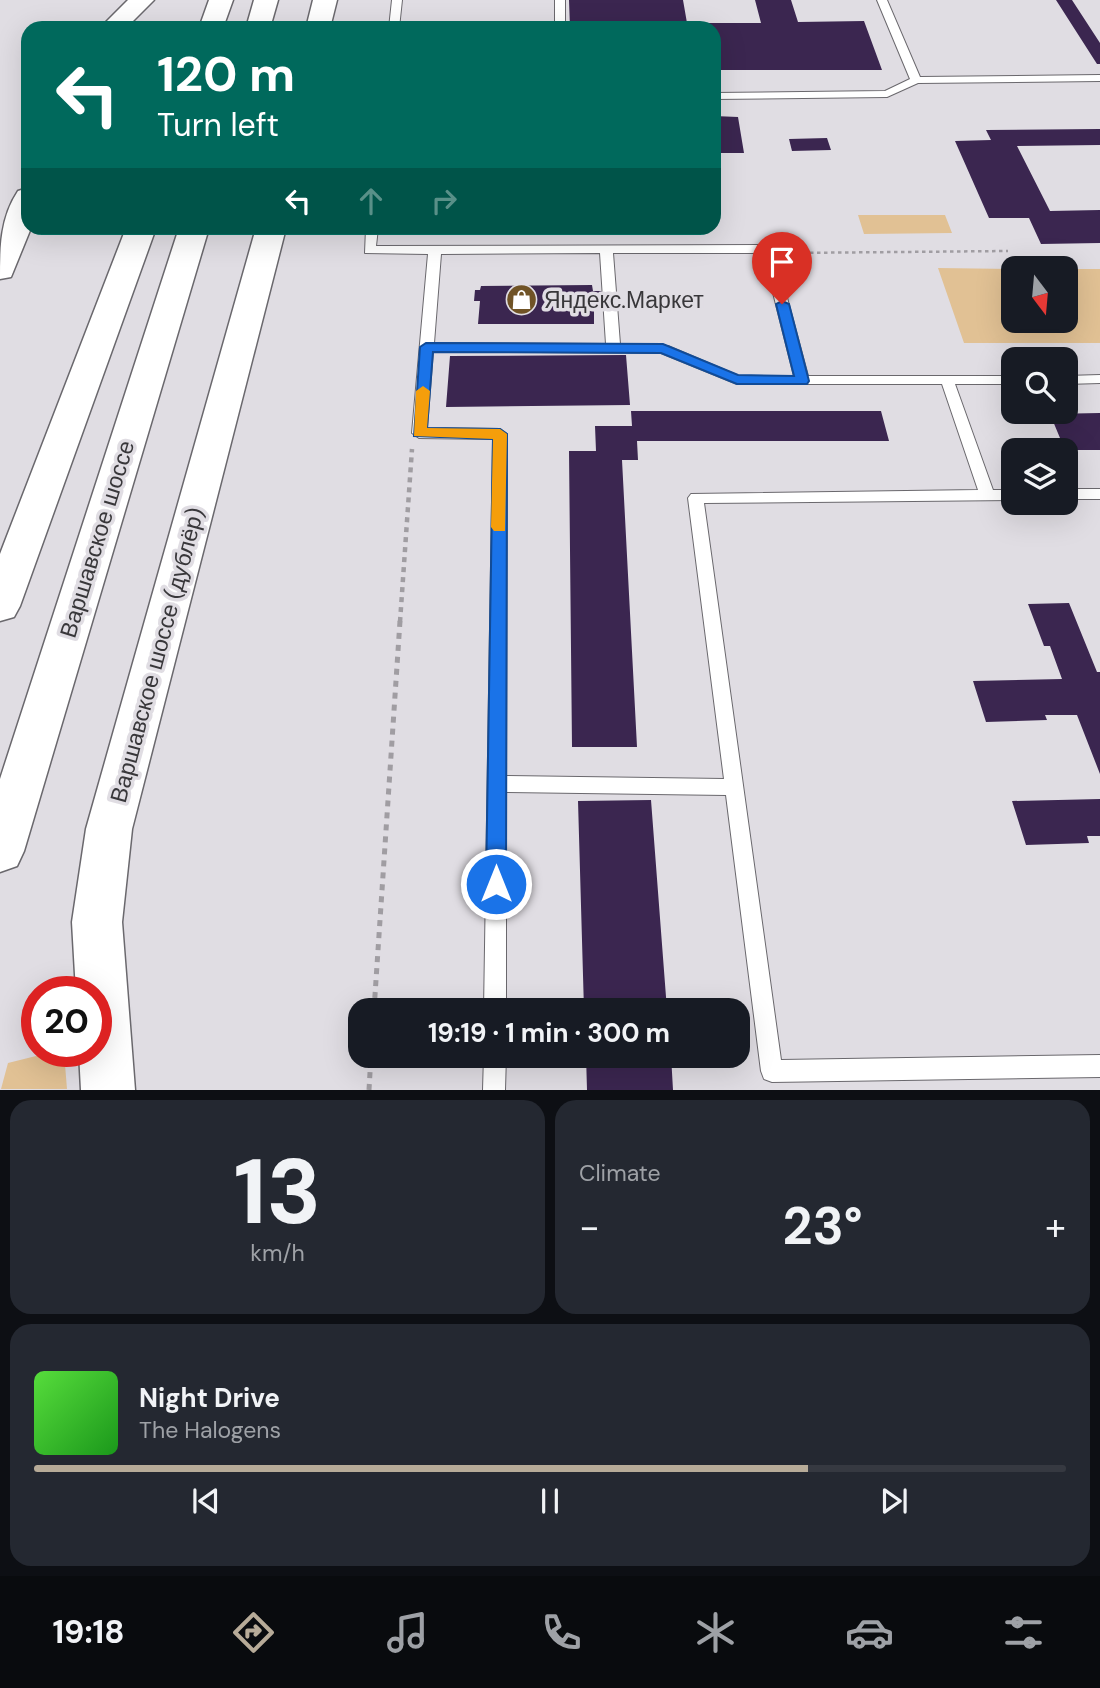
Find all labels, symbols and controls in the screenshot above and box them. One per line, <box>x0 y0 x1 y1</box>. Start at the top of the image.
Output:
text: 120 m <box>157 42 295 106</box>
icon: left <box>42 49 133 140</box>
text: Turn left <box>157 104 279 146</box>
icon: left <box>279 182 317 220</box>
icon: ahead <box>352 182 390 220</box>
icon: right <box>425 182 463 220</box>
pin <box>752 232 812 304</box>
icon: arrive <box>763 243 801 281</box>
north arrow <box>1001 256 1078 332</box>
map controls <box>1001 256 1078 515</box>
shop icon: Яндекс.Маркет <box>504 283 538 317</box>
place label: Яндекс.Маркет <box>544 285 704 315</box>
button: search <box>1001 347 1078 424</box>
street label: Варшавское шоссе <box>53 437 141 641</box>
button: layers <box>1001 438 1078 515</box>
street label: Варшавское шоссе (дублёр) <box>103 504 211 806</box>
position arrow <box>459 847 533 921</box>
speed limit sign: 20 <box>21 976 112 1067</box>
text: 19:19 · 1 min · 300 m <box>428 1016 670 1050</box>
text: 13 <box>234 1133 322 1251</box>
text: Climate <box>579 1158 661 1188</box>
text: 23° <box>782 1192 863 1260</box>
text: − <box>579 1202 600 1252</box>
text: + <box>1045 1202 1066 1252</box>
text: km/h <box>250 1238 305 1268</box>
text: Night Drive <box>139 1381 280 1415</box>
text: The Halogens <box>139 1415 281 1445</box>
icon: previous <box>187 1482 225 1520</box>
icon: pause <box>531 1482 569 1520</box>
icon: next <box>875 1482 913 1520</box>
icon: directions <box>229 1608 278 1657</box>
icon: music <box>383 1608 432 1657</box>
icon: phone <box>537 1608 586 1657</box>
icon: climate <box>691 1608 740 1657</box>
icon: car <box>845 1608 894 1657</box>
icon: filters <box>999 1608 1048 1657</box>
text: 19:18 <box>52 1611 124 1653</box>

